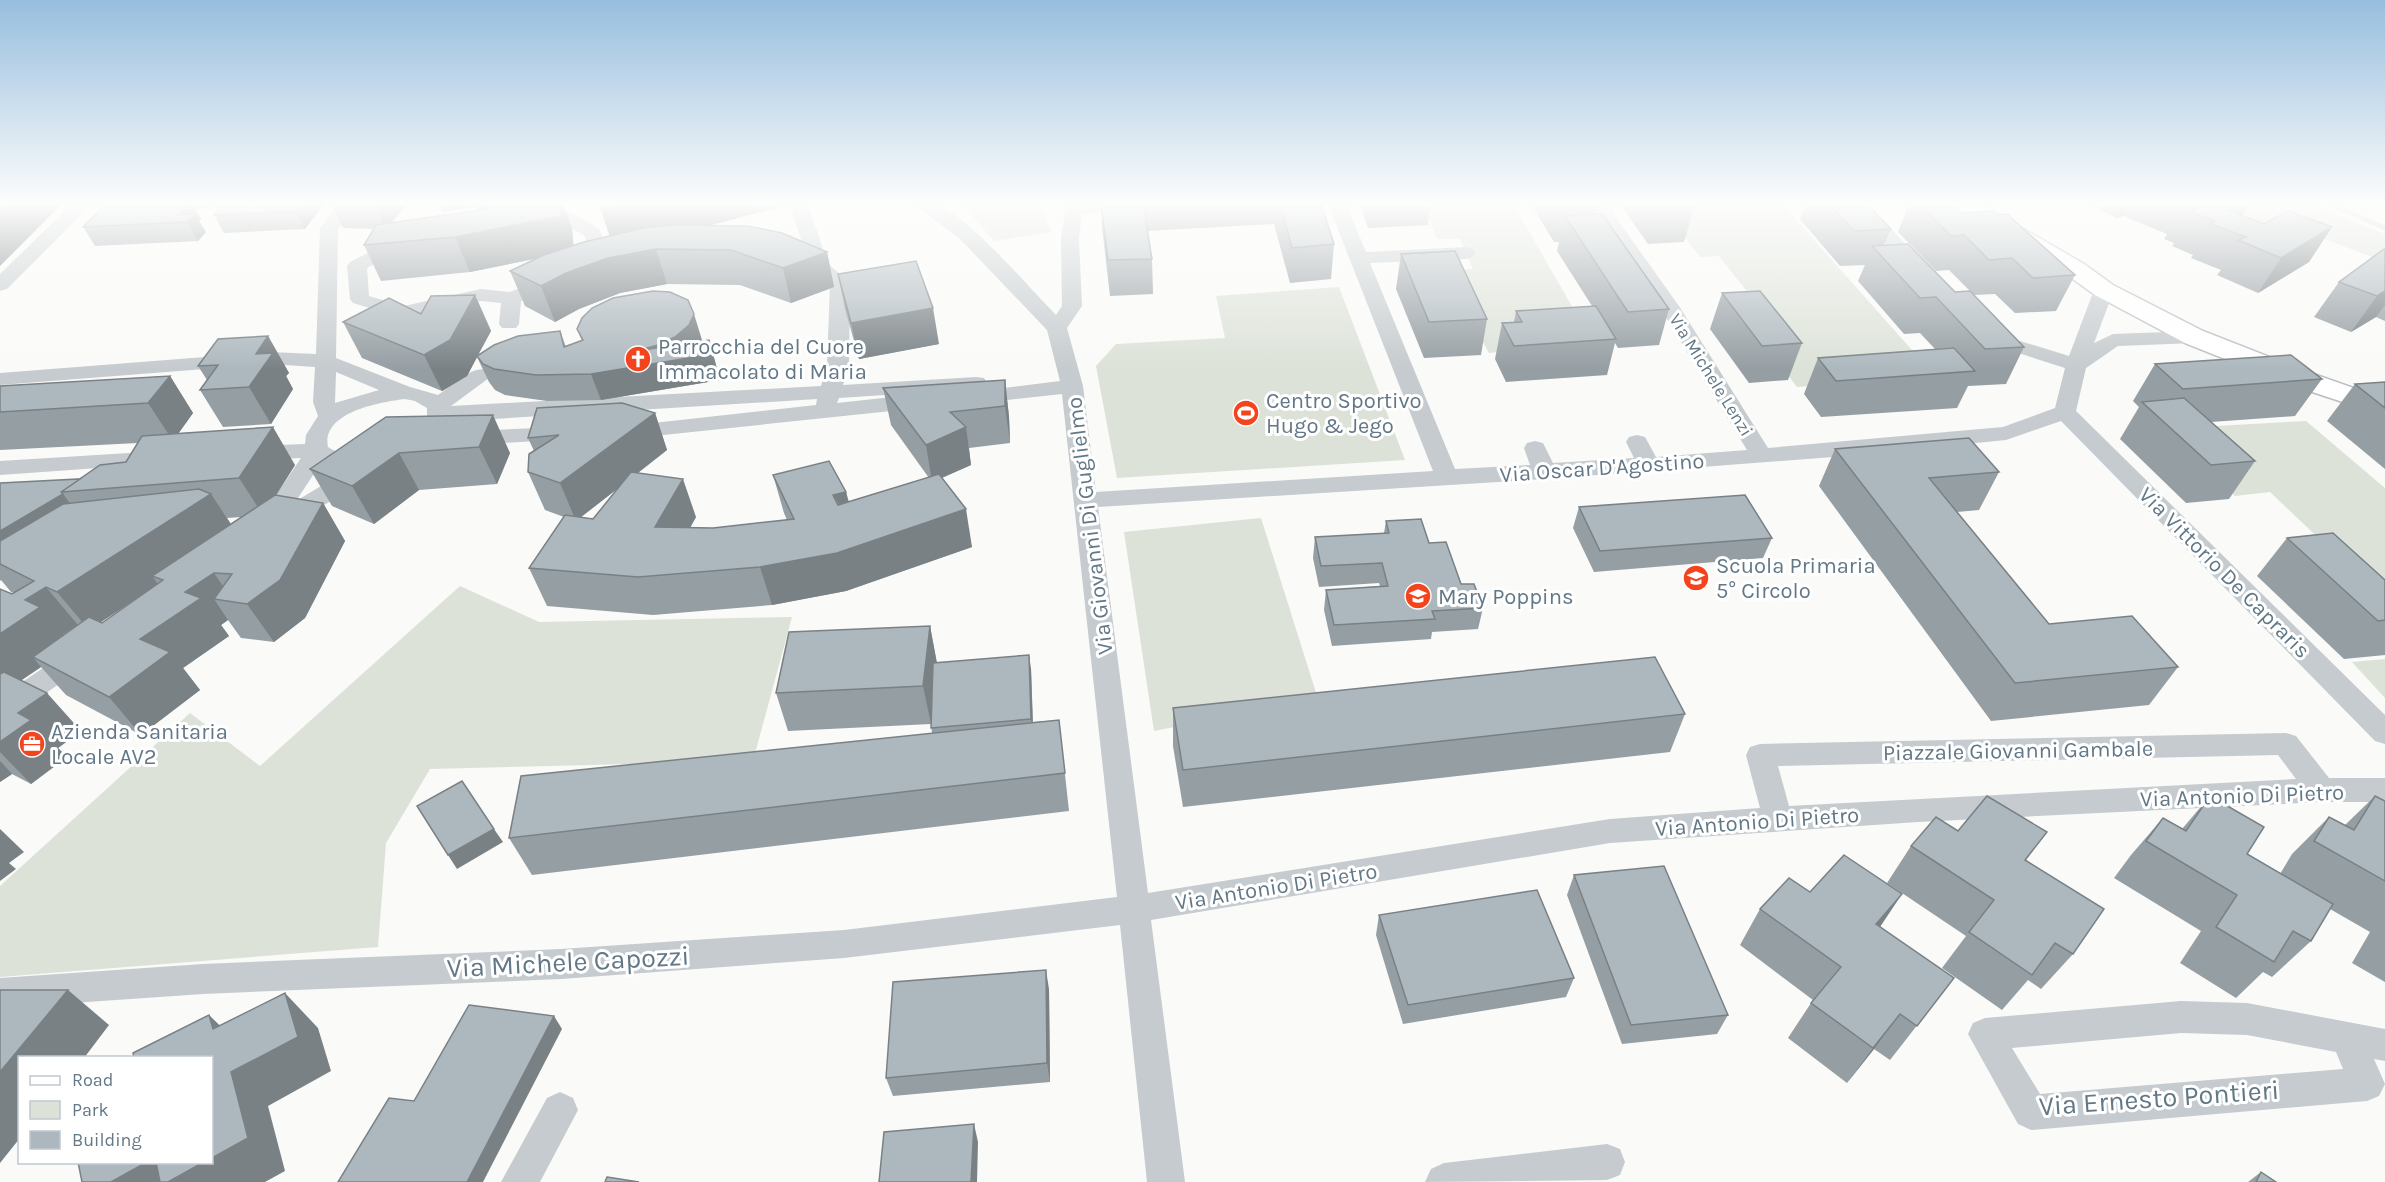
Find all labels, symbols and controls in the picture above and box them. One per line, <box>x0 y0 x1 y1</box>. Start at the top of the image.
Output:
street label: Via Michele Lenzi <box>1664 310 1758 440</box>
place label: Parrocchia del Cuore Immacolato di Maria <box>658 334 867 385</box>
church icon: Parrocchia del Cuore Immacolato di Maria <box>623 344 653 374</box>
place label: Centro Sportivo Hugo & Jego <box>1266 388 1422 439</box>
street label: Via Giovanni Di Guglielmo <box>1061 396 1119 656</box>
sports icon: Centro Sportivo Hugo & Jego <box>1231 398 1261 428</box>
street label: Via Oscar D'Agostino <box>1499 448 1705 488</box>
street label: Via Vittorio De Capraris <box>2133 482 2315 664</box>
place label: Scuola Primaria 5° Circolo <box>1716 553 1876 604</box>
school or university icon: Scuola Primaria 5° Circolo <box>1681 563 1711 593</box>
school or university icon: Mary Poppins <box>1403 581 1433 611</box>
place label: Mary Poppins <box>1438 584 1573 610</box>
place label: Azienda Sanitaria Locale AV2 <box>51 719 228 770</box>
office icon: Azienda Sanitaria Locale AV2 <box>17 729 47 759</box>
street label: Piazzale Giovanni Gambale <box>1883 736 2153 766</box>
street label: Via Antonio Di Pietro <box>2140 779 2344 813</box>
street label: Via Antonio Di Pietro <box>1654 802 1860 842</box>
street label: Via Antonio Di Pietro <box>1173 858 1379 916</box>
street label: Via Michele Capozzi <box>446 940 690 984</box>
legend <box>18 1056 213 1164</box>
text: Road <box>72 1069 113 1091</box>
street label: Via Ernesto Pontieri <box>2038 1074 2280 1122</box>
text: Park <box>72 1099 109 1121</box>
text: Building <box>72 1129 142 1151</box>

